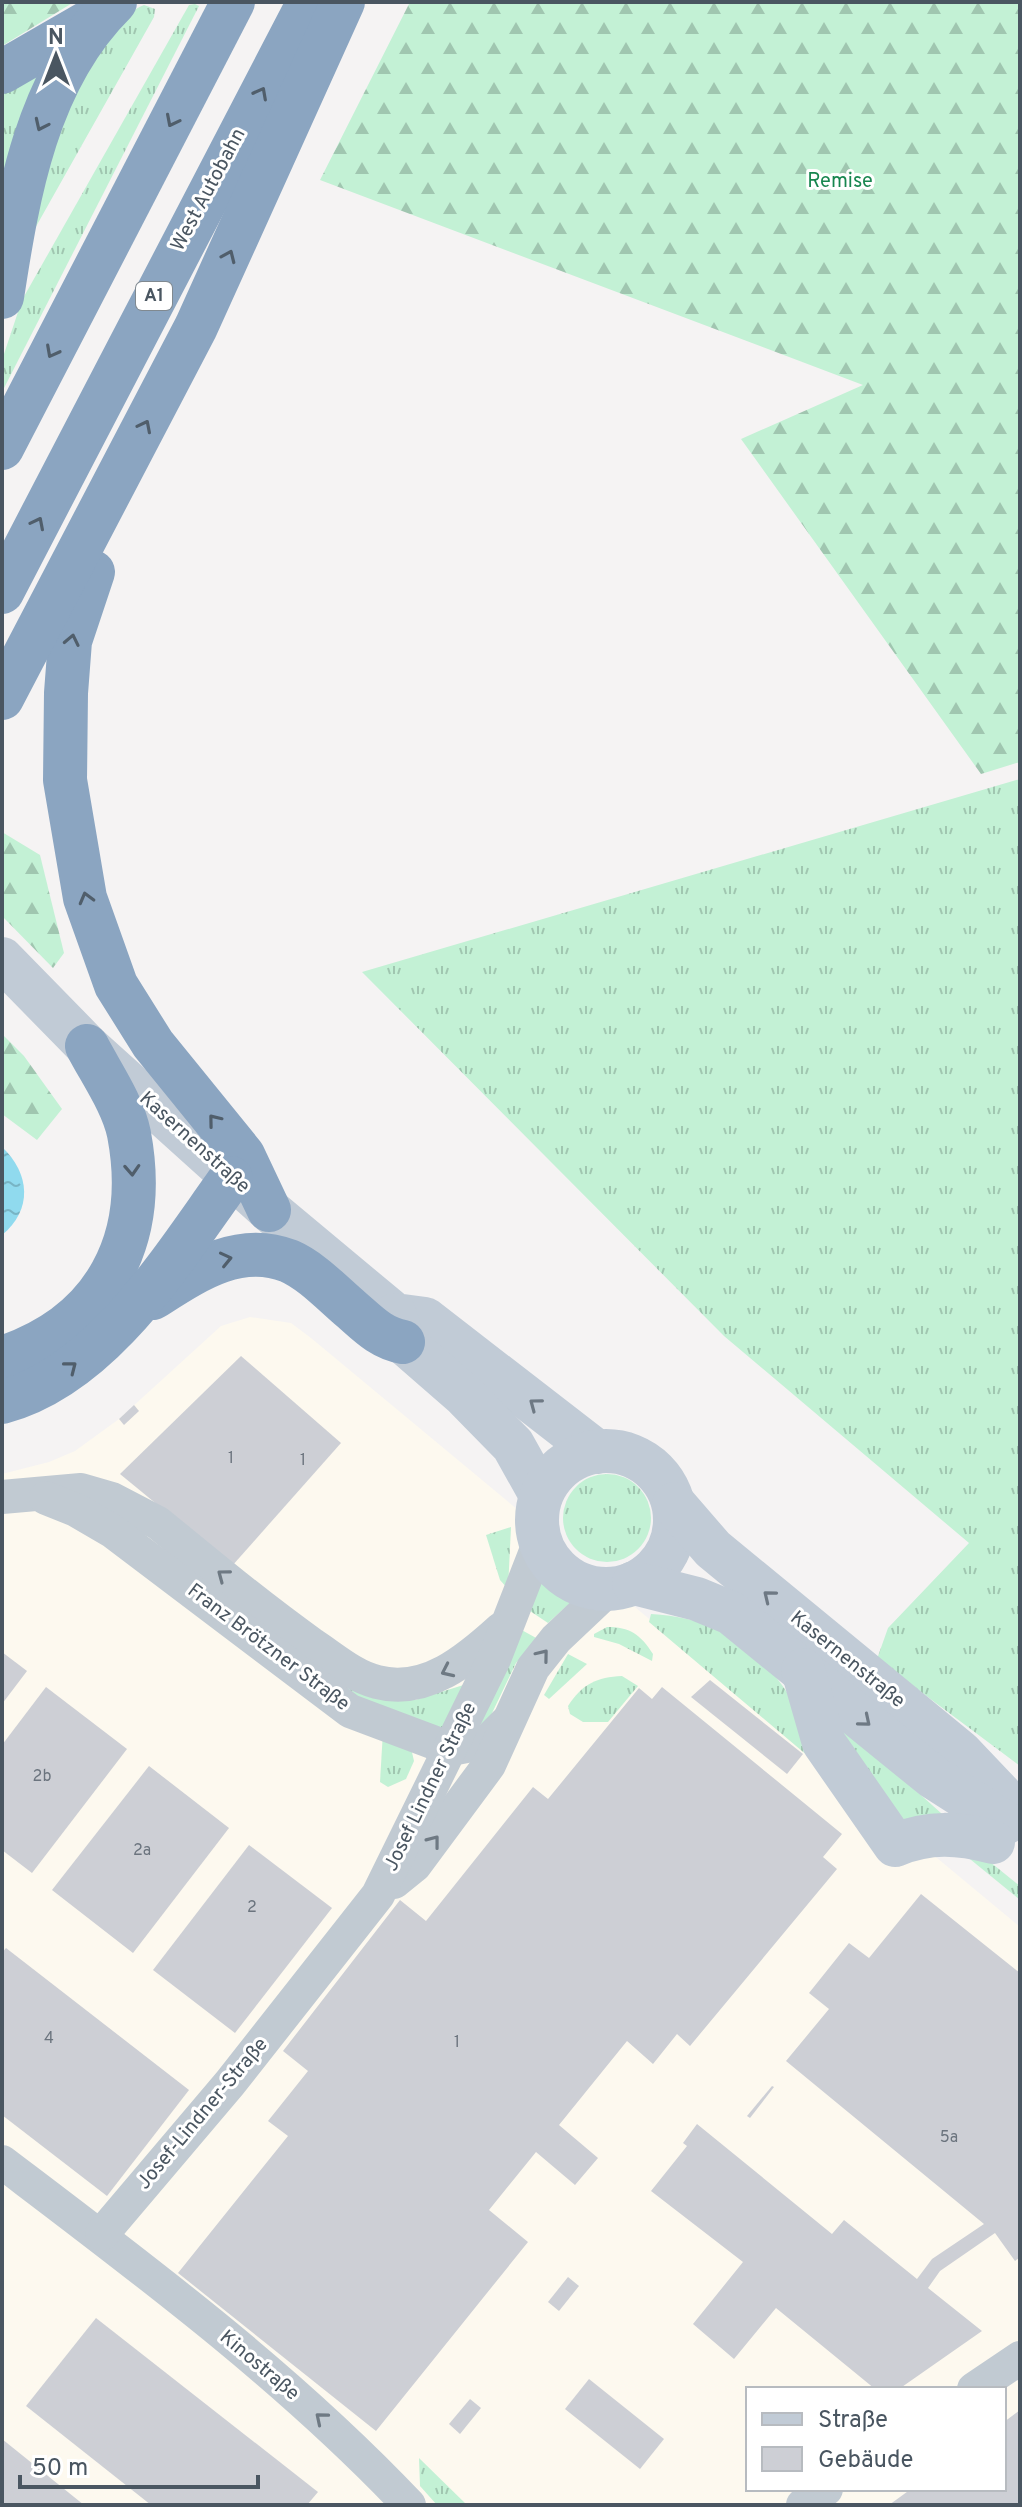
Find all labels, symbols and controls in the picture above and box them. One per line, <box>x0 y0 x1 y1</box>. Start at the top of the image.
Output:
north arrow <box>16 16 96 96</box>
text: N <box>48 25 64 52</box>
one-way arrow <box>251 87 266 101</box>
one-way arrow <box>166 113 181 128</box>
one-way arrow <box>34 117 50 132</box>
street label: West Autobahn <box>166 124 252 256</box>
park label: Remise <box>807 169 873 195</box>
one-way arrow <box>219 250 235 265</box>
road number: A1 <box>136 282 172 310</box>
one-way arrow <box>46 344 61 358</box>
one-way arrow <box>136 420 151 435</box>
one-way arrow <box>29 516 44 531</box>
one-way arrow <box>63 634 80 647</box>
one-way arrow <box>78 891 95 905</box>
street label: Kasernenstraße <box>133 1086 255 1200</box>
one-way arrow <box>210 1114 224 1129</box>
one-way arrow <box>123 1164 140 1177</box>
one-way arrow <box>219 1251 232 1268</box>
one-way arrow <box>62 1362 77 1376</box>
one-way arrow <box>529 1400 544 1414</box>
house number: 1 <box>228 1449 234 1469</box>
house number: 1 <box>300 1451 306 1471</box>
one-way arrow <box>217 1570 232 1585</box>
street label: Franz Brötzner Straße <box>182 1578 354 1718</box>
one-way arrow <box>764 1591 778 1606</box>
street label: Kasernenstraße <box>784 1606 910 1714</box>
one-way arrow <box>534 1649 548 1664</box>
one-way arrow <box>440 1661 455 1677</box>
street label: Josef Lindner Straße <box>379 1698 483 1876</box>
one-way arrow <box>856 1711 870 1726</box>
house number: 2b <box>33 1767 51 1787</box>
one-way arrow <box>424 1835 438 1850</box>
house number: 2a <box>133 1841 151 1861</box>
house number: 2 <box>247 1898 257 1918</box>
house number: 4 <box>44 2029 54 2049</box>
street label: Josef-Lindner-Straße <box>132 2033 274 2195</box>
house number: 1 <box>454 2033 460 2053</box>
house number: 5a <box>940 2128 958 2148</box>
street label: Kinostraße <box>214 2325 304 2407</box>
legend <box>746 2387 1006 2491</box>
text: Straße <box>818 2406 888 2436</box>
one-way arrow <box>316 2413 330 2428</box>
scale bar <box>20 2439 258 2489</box>
text: Gebäude <box>818 2446 913 2476</box>
text: 50 m <box>32 2454 88 2484</box>

